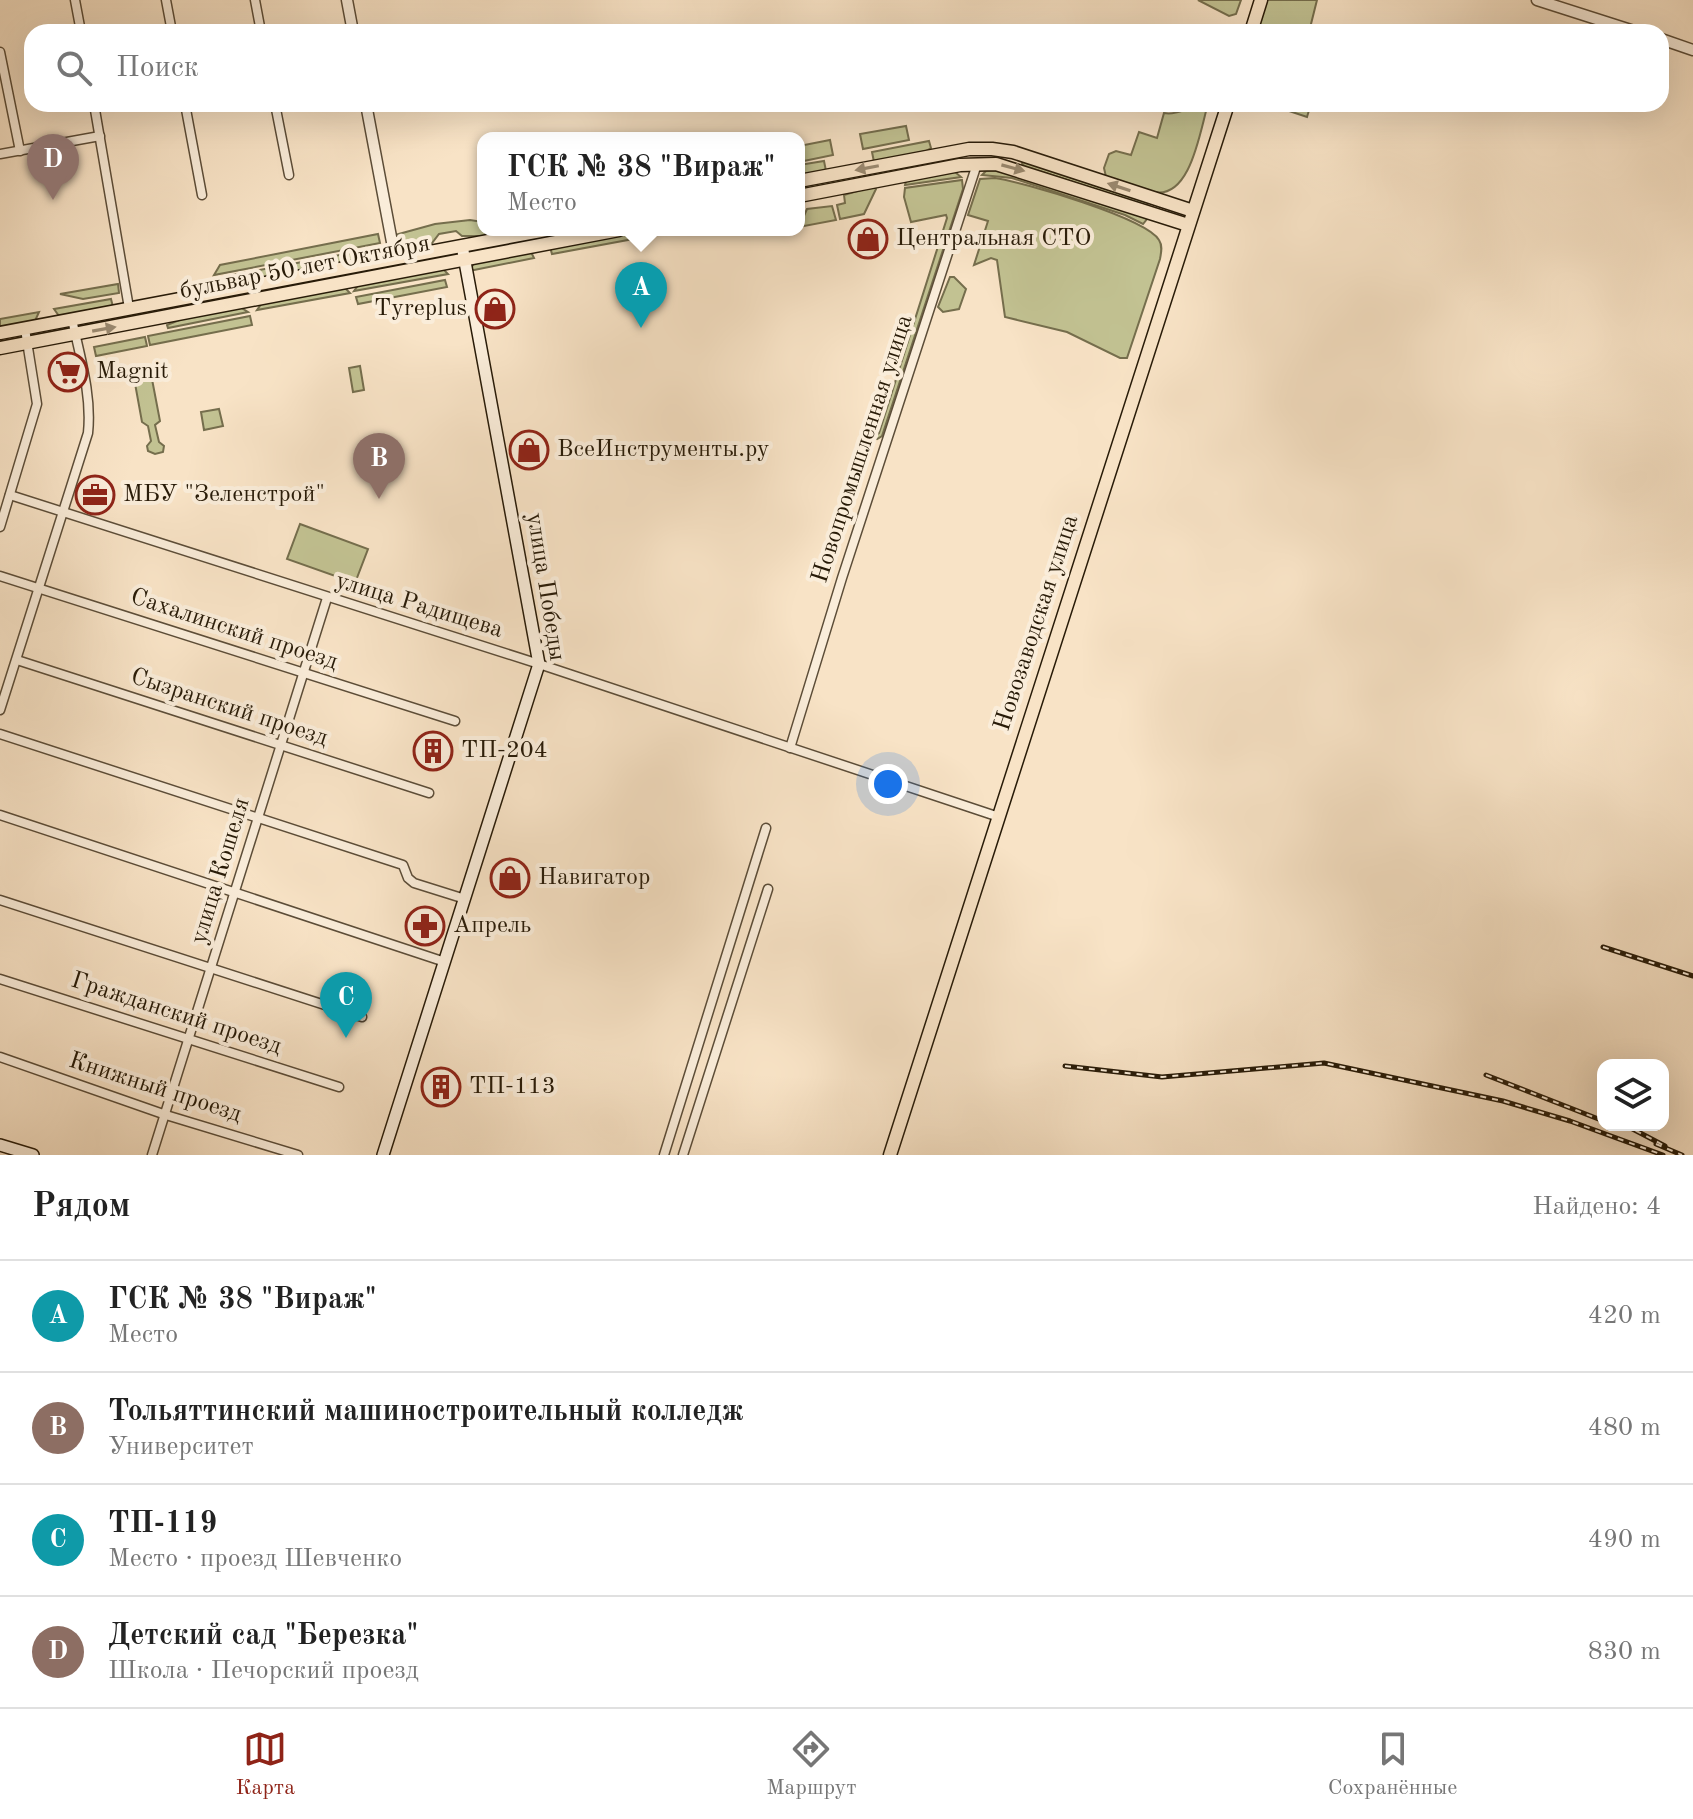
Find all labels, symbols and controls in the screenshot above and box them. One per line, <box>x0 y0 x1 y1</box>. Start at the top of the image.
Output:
search box <box>24 24 1669 112</box>
icon: search <box>52 46 96 90</box>
text: Поиск <box>116 53 199 83</box>
popup <box>477 132 805 236</box>
pin: D <box>27 134 79 200</box>
text: ГСК № 38 "Вираж" <box>507 153 775 183</box>
one-way arrow <box>854 163 879 175</box>
one-way arrow <box>1001 163 1026 175</box>
one-way arrow <box>1107 180 1131 193</box>
text: Место <box>507 190 577 216</box>
shop icon: Центральная СТО <box>847 218 889 260</box>
place label: Центральная СТО <box>896 227 1091 251</box>
street label: бульвар 50 лет Октября <box>178 232 432 304</box>
pin: A <box>615 262 667 328</box>
shop icon: Tyreplus <box>474 288 516 330</box>
place label: Tyreplus <box>374 297 467 321</box>
street label: Новопромышленная улица <box>808 312 918 586</box>
one-way arrow <box>92 323 117 335</box>
supermarket icon: Magnit <box>47 351 89 393</box>
place label: Magnit <box>96 360 169 384</box>
shop icon: ВсеИнструменты.ру <box>508 429 550 471</box>
pin: B <box>353 433 405 499</box>
place label: ВсеИнструменты.ру <box>557 438 770 462</box>
office icon: МБУ "Зеленстрой" <box>74 474 116 516</box>
place label: МБУ "Зеленстрой" <box>123 483 325 507</box>
street label: улица Победы <box>521 511 569 663</box>
street label: Новозаводская улица <box>991 512 1083 734</box>
street label: улица Радищева <box>332 569 506 643</box>
street label: Сахалинский проезд <box>127 585 341 675</box>
street label: Сызранский проезд <box>128 665 331 751</box>
building icon: ТП-204 <box>412 730 454 772</box>
place label: ТП-204 <box>461 739 548 763</box>
your location <box>868 764 908 804</box>
street label: улица Кошеля <box>187 795 255 947</box>
shop icon: Навигатор <box>489 857 531 899</box>
place label: Навигатор <box>538 866 650 890</box>
pharmacy icon: Апрель <box>404 905 446 947</box>
place label: Апрель <box>453 914 531 938</box>
street label: Гражданский проезд <box>68 969 284 1059</box>
pin: C <box>320 972 372 1038</box>
street label: Книжный проезд <box>66 1049 245 1127</box>
map controls <box>1597 1059 1669 1131</box>
button: layers <box>1597 1059 1669 1131</box>
building icon: ТП-113 <box>420 1066 462 1108</box>
place label: ТП-113 <box>469 1075 556 1099</box>
text: Рядом <box>32 1190 131 1224</box>
text: Найдено: 4 <box>1532 1194 1661 1220</box>
text: ГСК № 38 "Вираж" <box>108 1285 377 1315</box>
text: A <box>48 1303 68 1329</box>
text: 420 m <box>1588 1303 1661 1329</box>
text: Место <box>108 1322 178 1348</box>
text: Тольяттинский машиностроительный колледж <box>108 1397 744 1427</box>
text: B <box>49 1415 67 1441</box>
text: 480 m <box>1588 1415 1661 1441</box>
text: Университет <box>108 1434 254 1460</box>
text: ТП-119 <box>108 1509 217 1539</box>
text: C <box>49 1527 67 1553</box>
text: 490 m <box>1588 1527 1661 1553</box>
text: Место · проезд Шевченко <box>108 1546 402 1572</box>
text: Детский сад "Березка" <box>108 1621 418 1651</box>
text: D <box>48 1639 68 1665</box>
text: 830 m <box>1588 1639 1661 1665</box>
text: Школа · Печорский проезд <box>108 1658 418 1684</box>
tab: Карта <box>236 1727 295 1802</box>
tab: Маршрут <box>766 1727 857 1802</box>
tab: Сохранённые <box>1328 1727 1457 1802</box>

